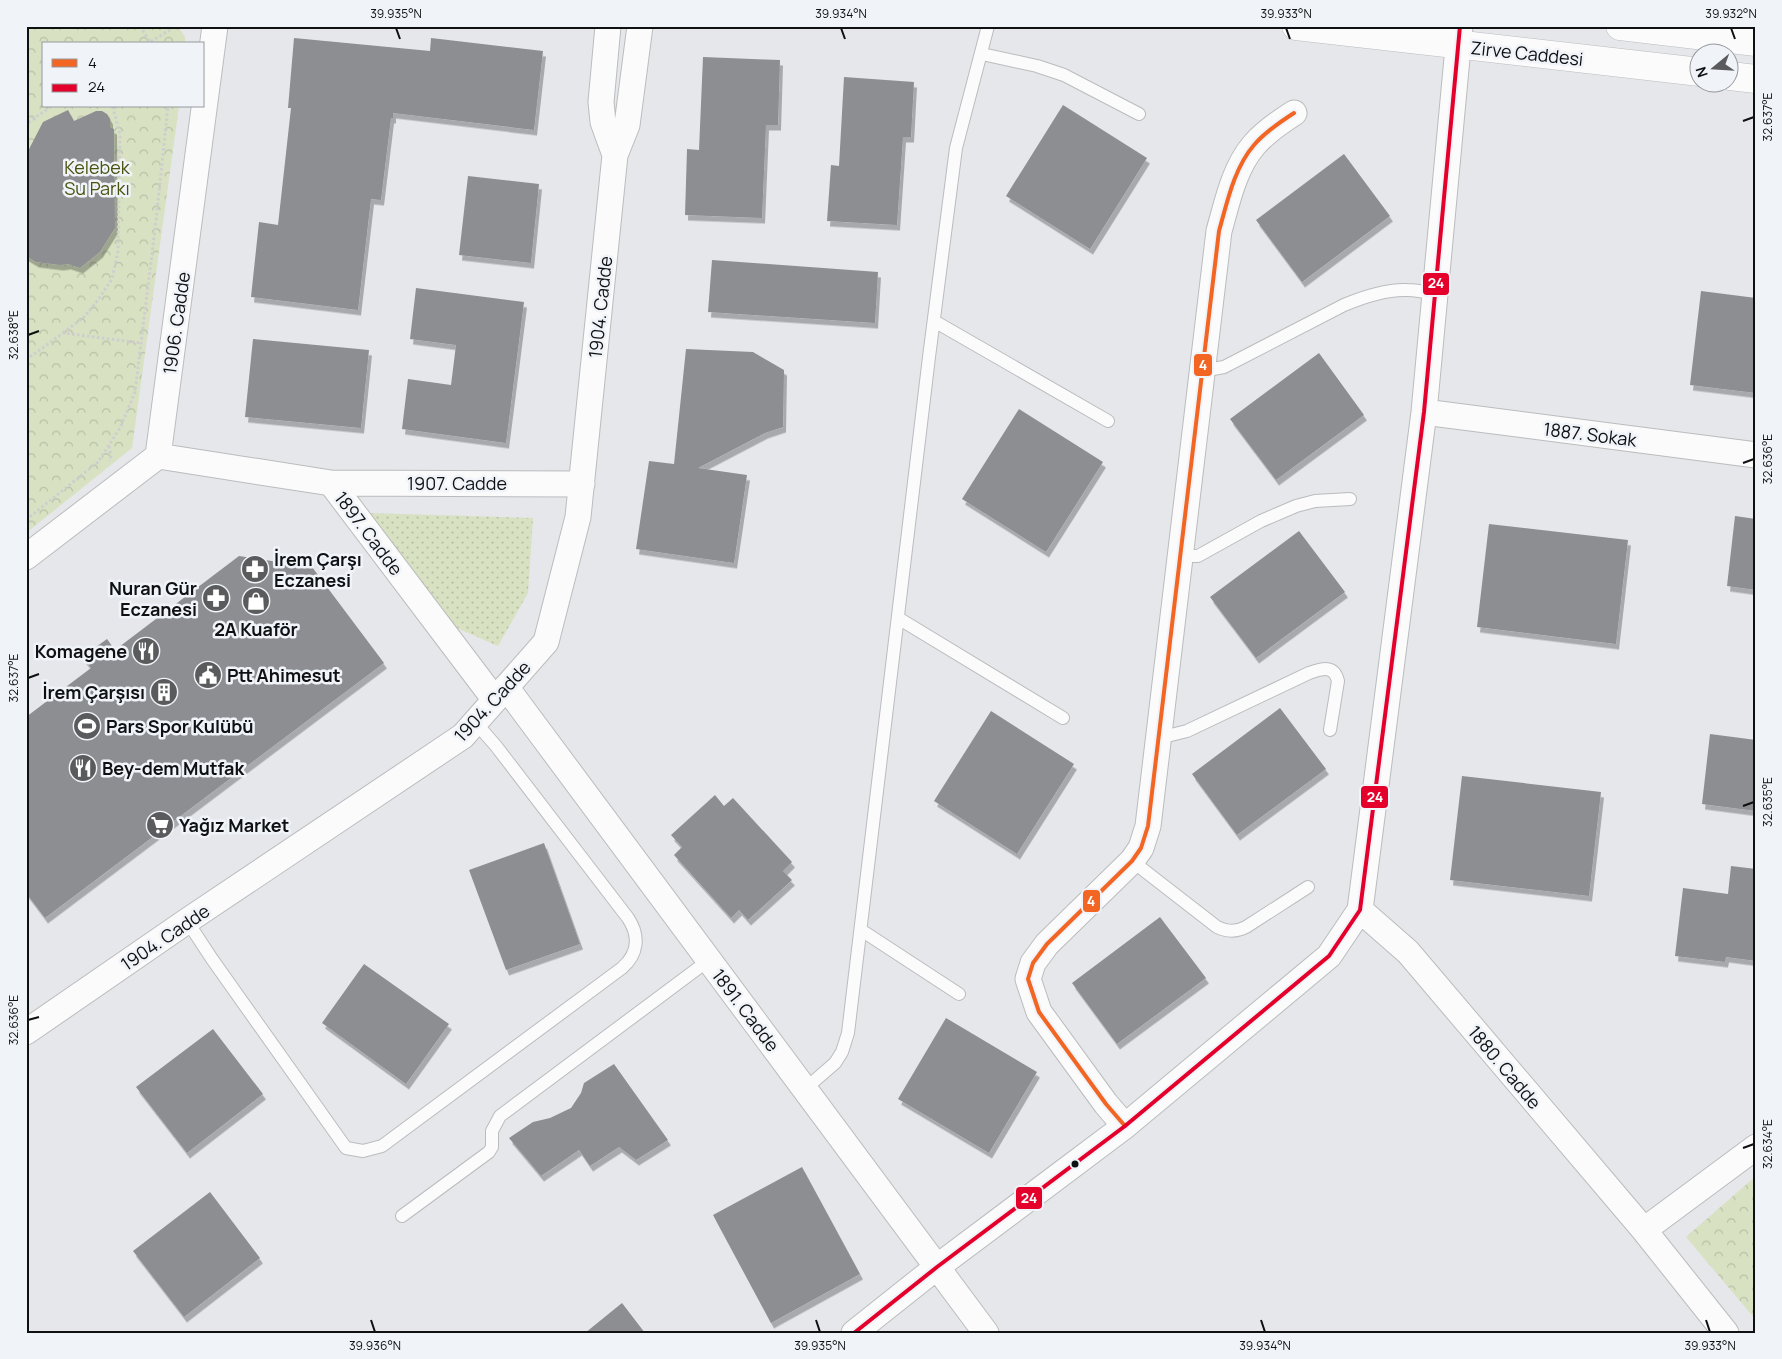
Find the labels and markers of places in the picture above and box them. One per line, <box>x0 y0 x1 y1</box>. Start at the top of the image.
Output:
place label: İrem Çarşı Eczanesi <box>274 547 362 592</box>
pharmacy icon: İrem Çarşı Eczanesi <box>240 554 270 584</box>
place label: Nuran Gür Eczanesi <box>109 576 197 621</box>
pharmacy icon: Nuran Gür Eczanesi <box>201 583 231 613</box>
shop icon: 2A Kuaför <box>241 586 271 616</box>
place label: 2A Kuaför <box>214 617 298 641</box>
restaurant icon: Komagene <box>131 636 161 666</box>
place label: Komagene <box>35 639 127 663</box>
public building icon: Ptt Ahimesut <box>193 660 223 690</box>
place label: Ptt Ahimesut <box>227 663 341 687</box>
building icon: İrem Çarşısı <box>149 677 179 707</box>
place label: İrem Çarşısı <box>43 680 145 704</box>
sports icon: Pars Spor Kulübü <box>72 711 102 741</box>
place label: Pars Spor Kulübü <box>106 714 254 738</box>
restaurant icon: Bey-dem Mutfak <box>68 753 98 783</box>
place label: Bey-dem Mutfak <box>102 756 245 780</box>
supermarket icon: Yağız Market <box>145 810 175 840</box>
place label: Yağız Market <box>179 813 289 837</box>
unlabelled marker <box>1070 1159 1080 1169</box>

